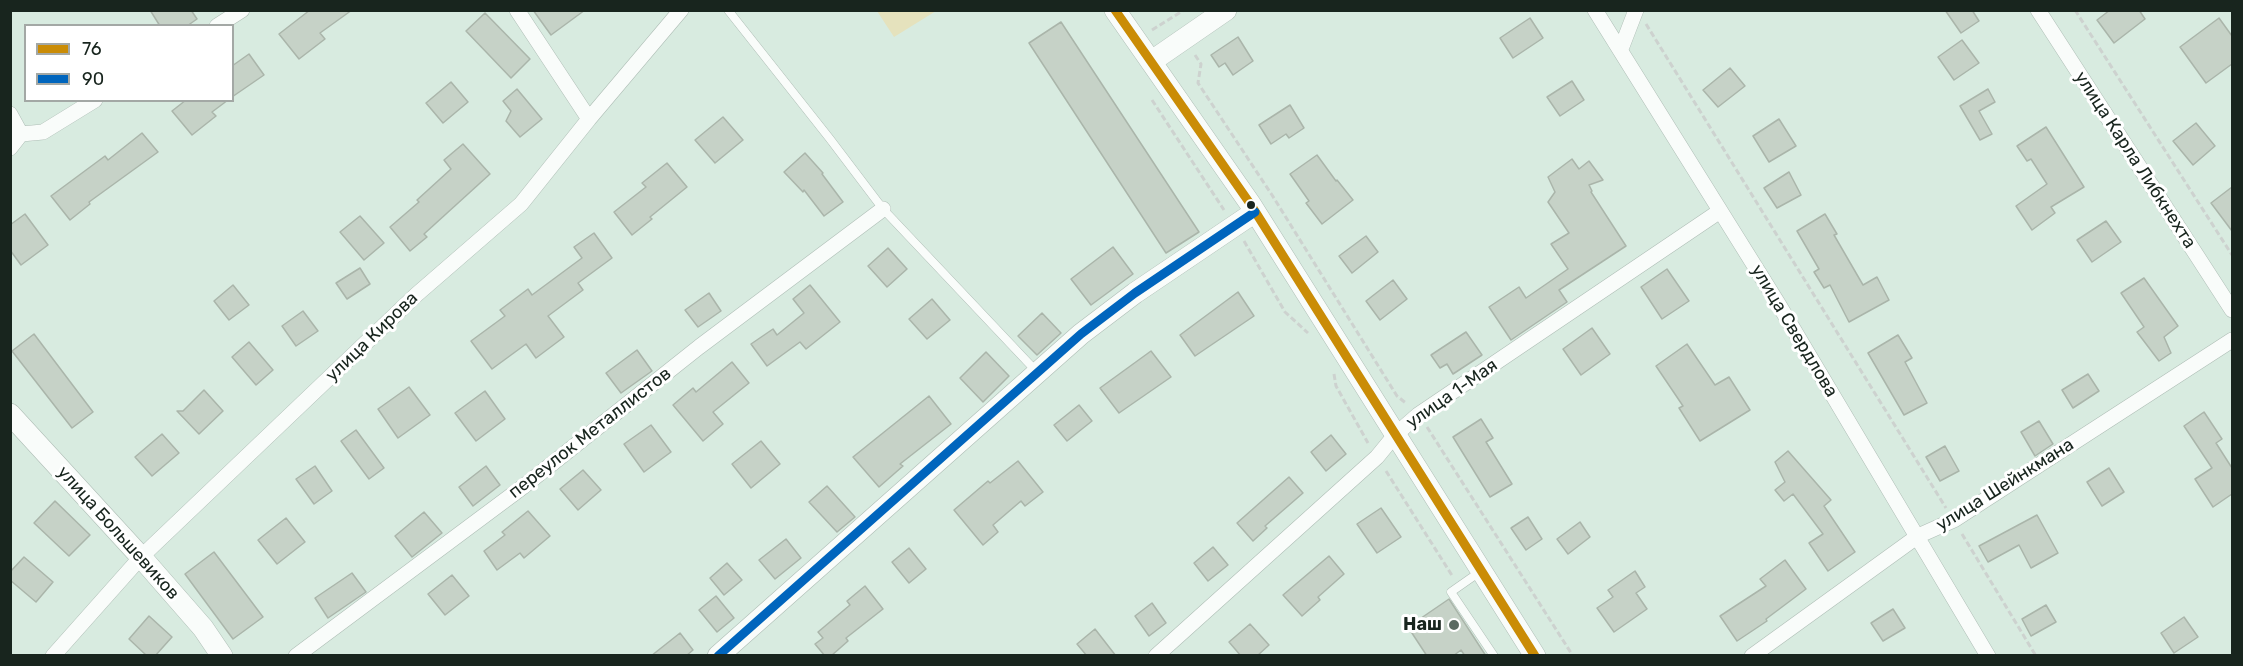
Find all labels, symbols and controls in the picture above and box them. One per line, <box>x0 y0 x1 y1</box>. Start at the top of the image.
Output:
legend <box>24 24 234 102</box>
text: 76 <box>82 38 102 60</box>
street label: улица Карла Либкнехта <box>2070 67 2200 253</box>
text: 90 <box>82 68 104 90</box>
unlabelled marker <box>1245 199 1257 211</box>
street label: улица Свердлова <box>1746 261 1842 401</box>
street label: улица Кирова <box>321 288 423 386</box>
street label: улица 1-Мая <box>1402 355 1502 433</box>
street label: переулок Металлистов <box>504 363 676 503</box>
street label: улица Шейнкмана <box>1932 434 2078 536</box>
street label: улица Большевиков <box>52 462 184 604</box>
place label: Наш <box>1403 614 1442 636</box>
marker: Наш <box>1447 618 1461 632</box>

